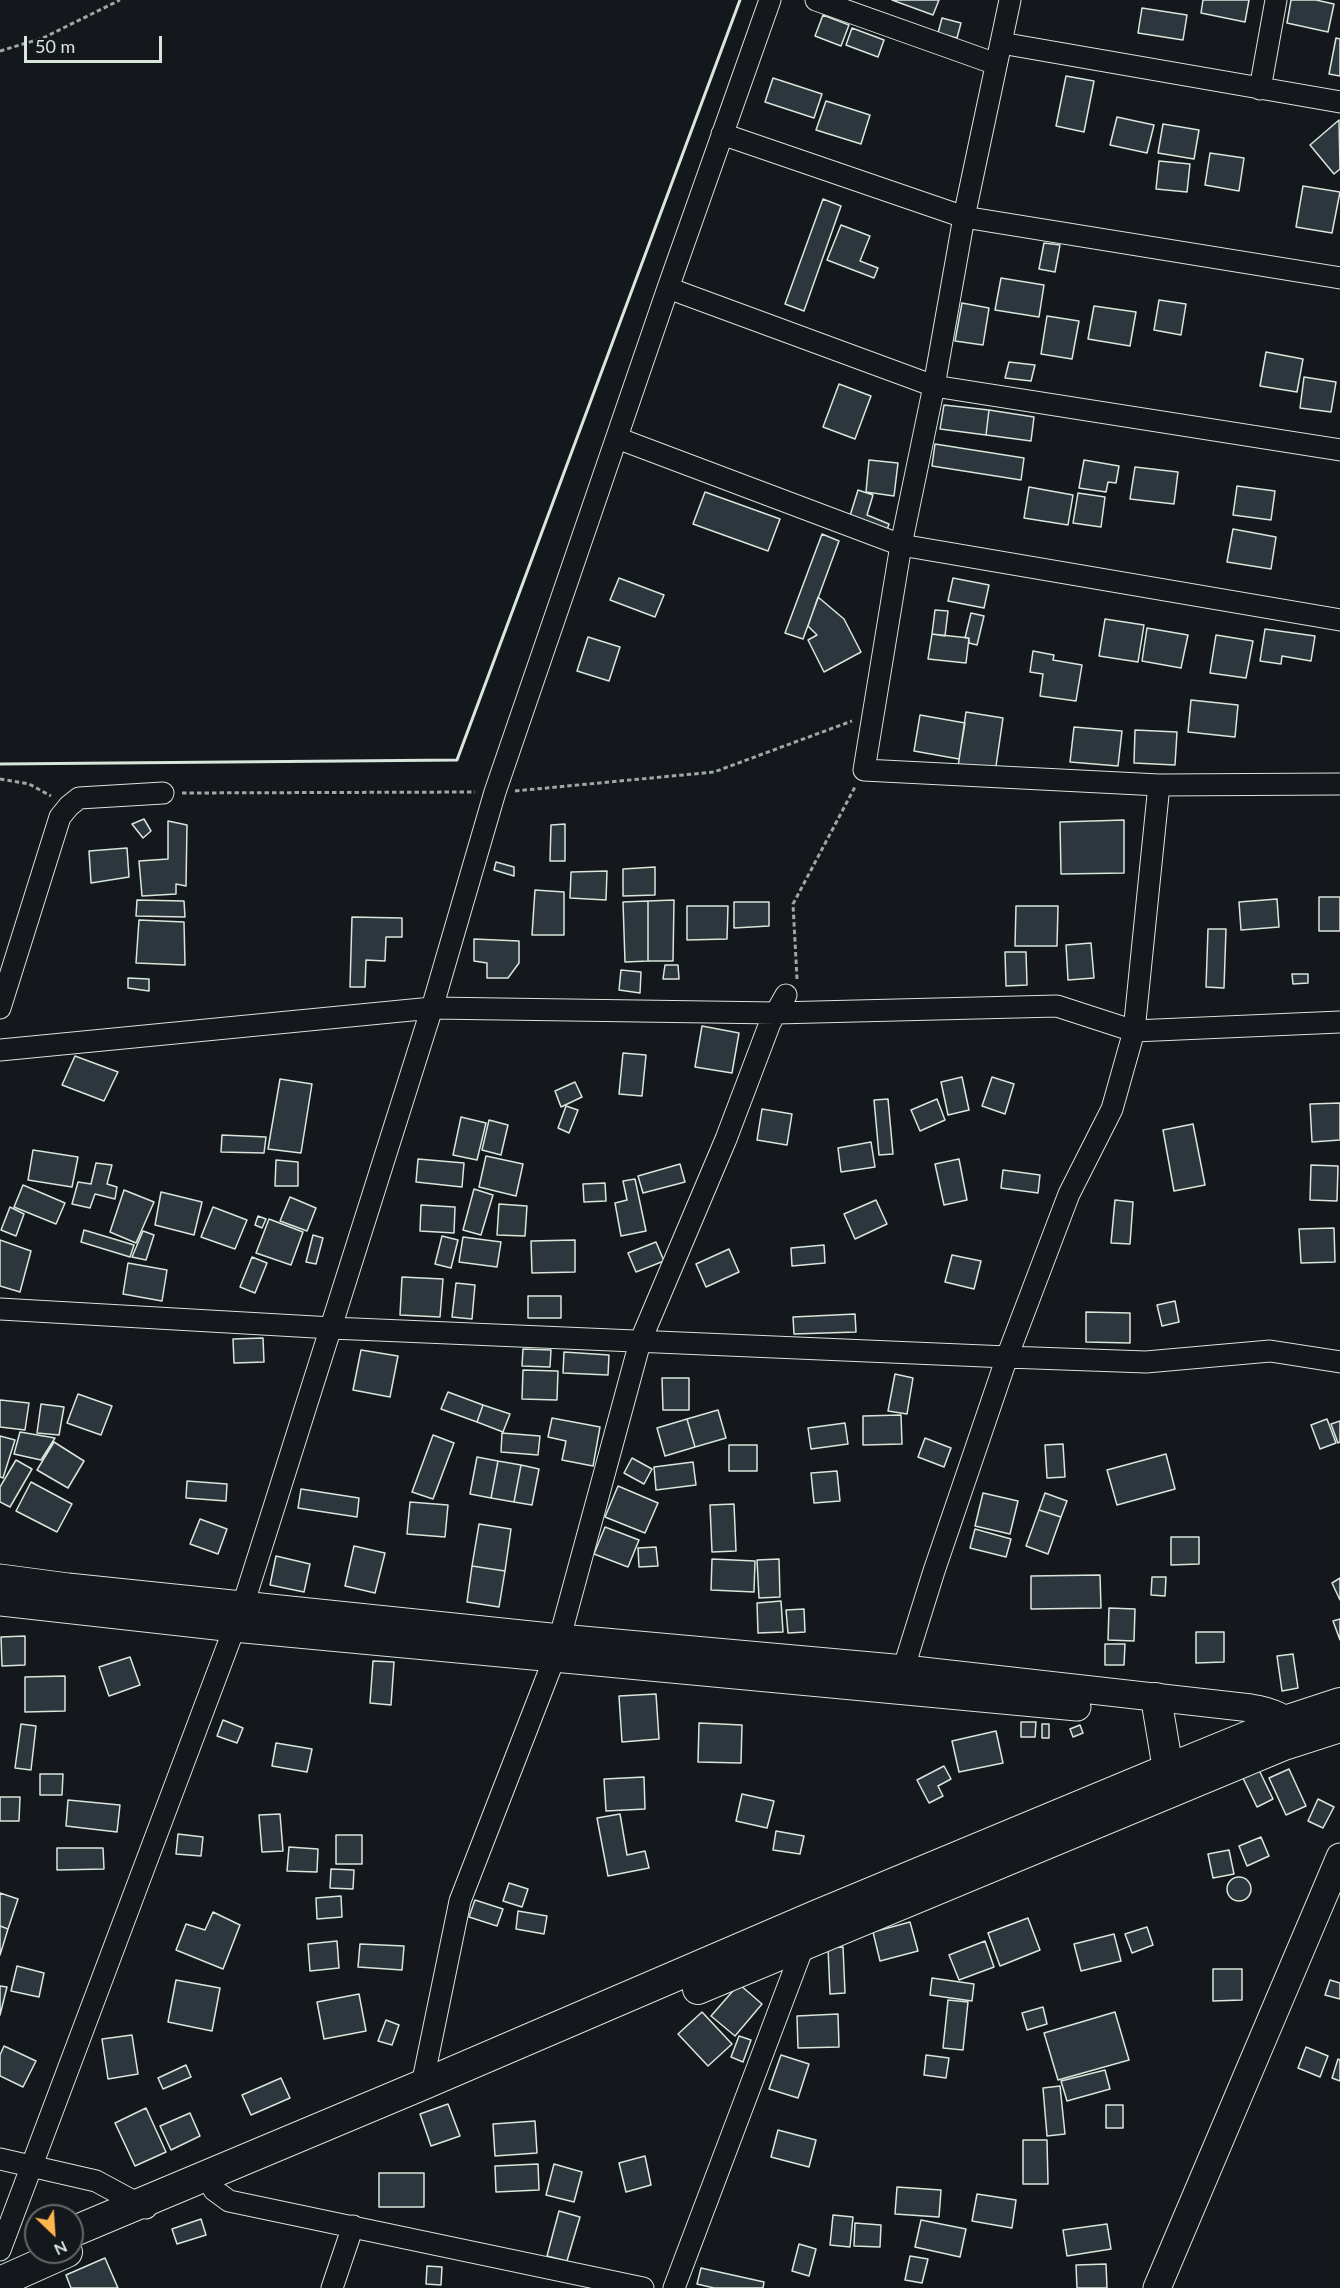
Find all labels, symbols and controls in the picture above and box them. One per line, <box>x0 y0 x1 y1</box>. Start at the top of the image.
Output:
scale bar <box>27 24 165 62</box>
text: 50 m <box>35 35 75 57</box>
north arrow <box>24 2204 84 2264</box>
text: N <box>51 2238 71 2260</box>

